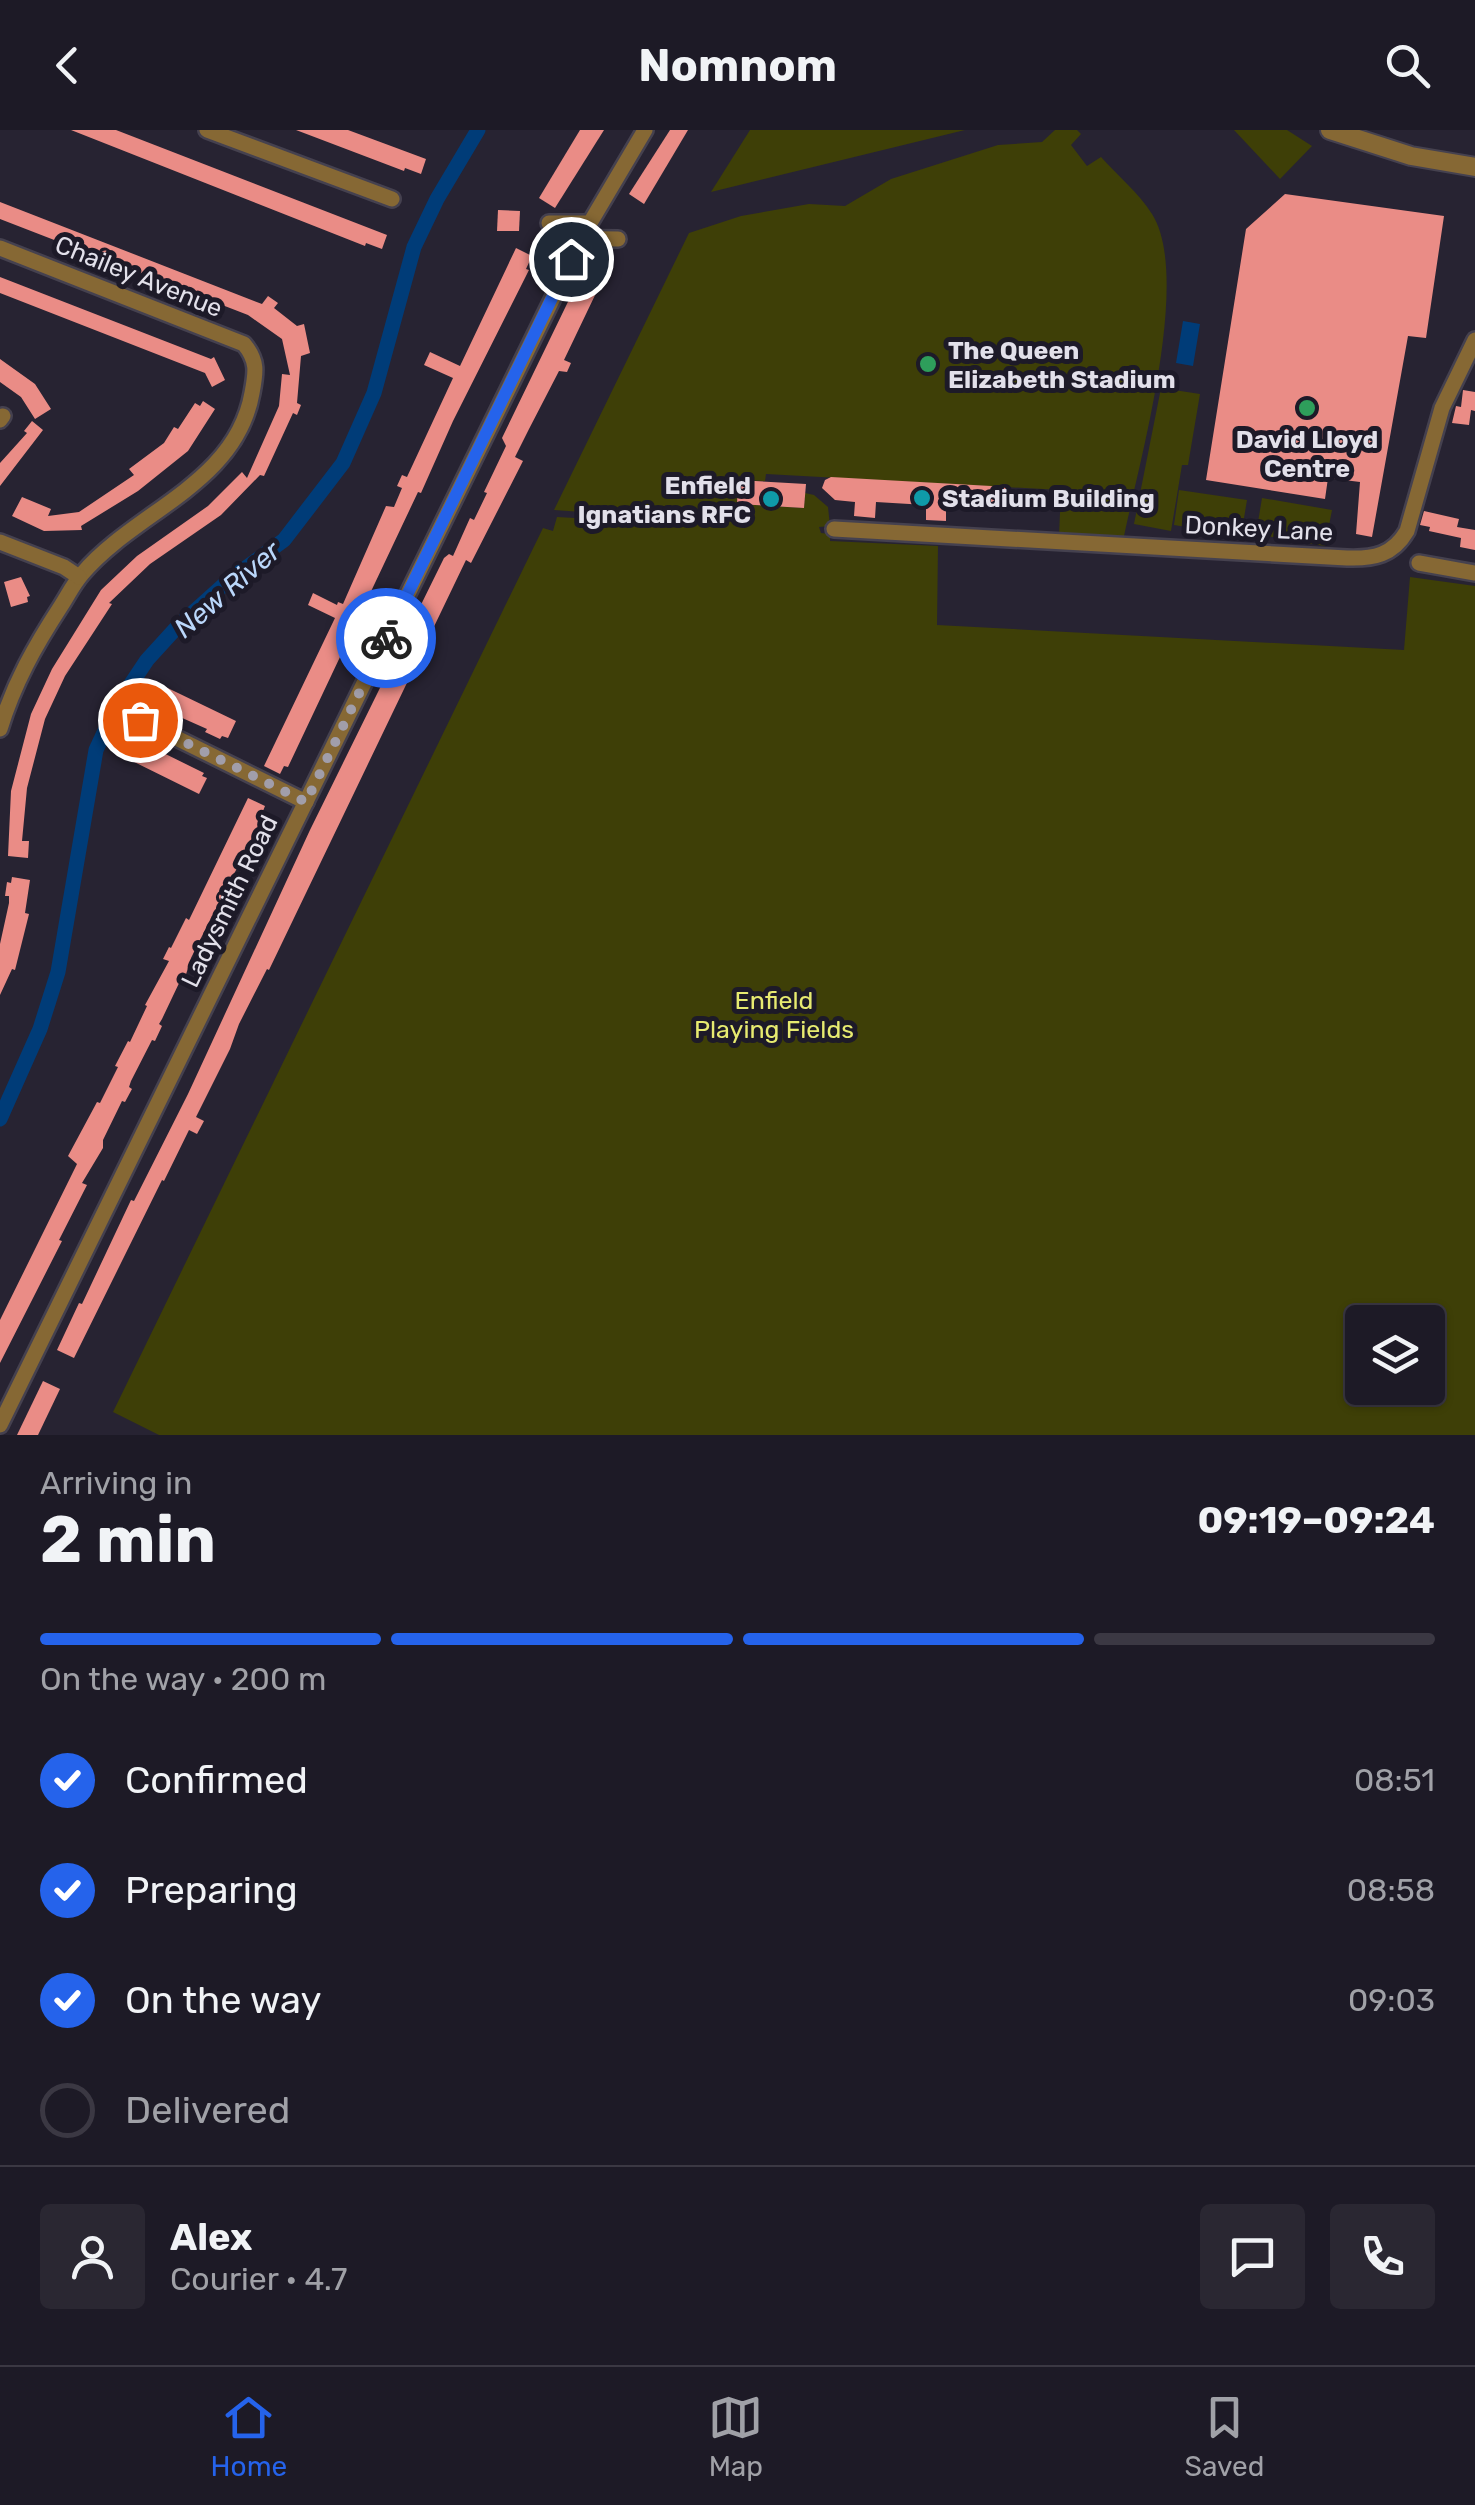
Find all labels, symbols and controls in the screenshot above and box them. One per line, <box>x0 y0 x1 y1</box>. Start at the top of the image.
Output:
icon: back <box>40 38 95 93</box>
icon: search <box>1380 38 1435 93</box>
text: Nomnom <box>638 39 837 92</box>
pin <box>529 217 614 302</box>
street label: Chailey Avenue <box>51 230 227 323</box>
icon: home <box>544 232 599 287</box>
place label: The Queen Elizabeth Stadium <box>948 336 1176 394</box>
marker: The Queen Elizabeth Stadium <box>917 353 939 375</box>
marker: David Lloyd Centre <box>1296 397 1318 419</box>
place label: David Lloyd Centre <box>1236 425 1378 483</box>
place label: Enfield Ignatians RFC <box>577 471 751 529</box>
place label: Stadium Building <box>942 484 1155 513</box>
marker: Stadium Building <box>911 487 933 509</box>
marker: Enfield Ignatians RFC <box>760 488 782 510</box>
street label: Donkey Lane <box>1184 510 1334 547</box>
water label: New River <box>167 533 288 644</box>
courier <box>336 588 436 688</box>
icon: bike <box>359 611 414 666</box>
pin <box>98 678 183 763</box>
icon: bag <box>113 693 168 748</box>
street label: Ladysmith Road <box>175 811 284 992</box>
park label: Enfield Playing Fields <box>694 986 854 1044</box>
map controls <box>1345 1305 1445 1405</box>
button: layers <box>1345 1305 1445 1405</box>
text: Arriving in <box>40 1464 192 1502</box>
text: 09:19–09:24 <box>1197 1497 1435 1543</box>
text: 2 min <box>40 1501 216 1578</box>
text: On the way · 200 m <box>40 1660 327 1698</box>
icon: check <box>40 1753 95 1808</box>
text: Confirmed <box>125 1757 308 1803</box>
text: 08:51 <box>1354 1761 1435 1799</box>
icon: check <box>40 1863 95 1918</box>
text: Preparing <box>125 1867 298 1913</box>
text: 08:58 <box>1347 1871 1435 1909</box>
icon: check <box>40 1973 95 2028</box>
text: On the way <box>125 1977 321 2023</box>
text: 09:03 <box>1348 1981 1435 2019</box>
text: Delivered <box>125 2087 290 2133</box>
button: person <box>40 2204 145 2309</box>
button: chat <box>1200 2204 1305 2309</box>
button: phone <box>1330 2204 1435 2309</box>
text: Alex <box>170 2214 252 2260</box>
text: Courier · 4.7 <box>170 2260 347 2298</box>
tab: Home <box>211 2390 287 2483</box>
tab: Map <box>708 2390 763 2483</box>
tab: Saved <box>1184 2390 1264 2483</box>

